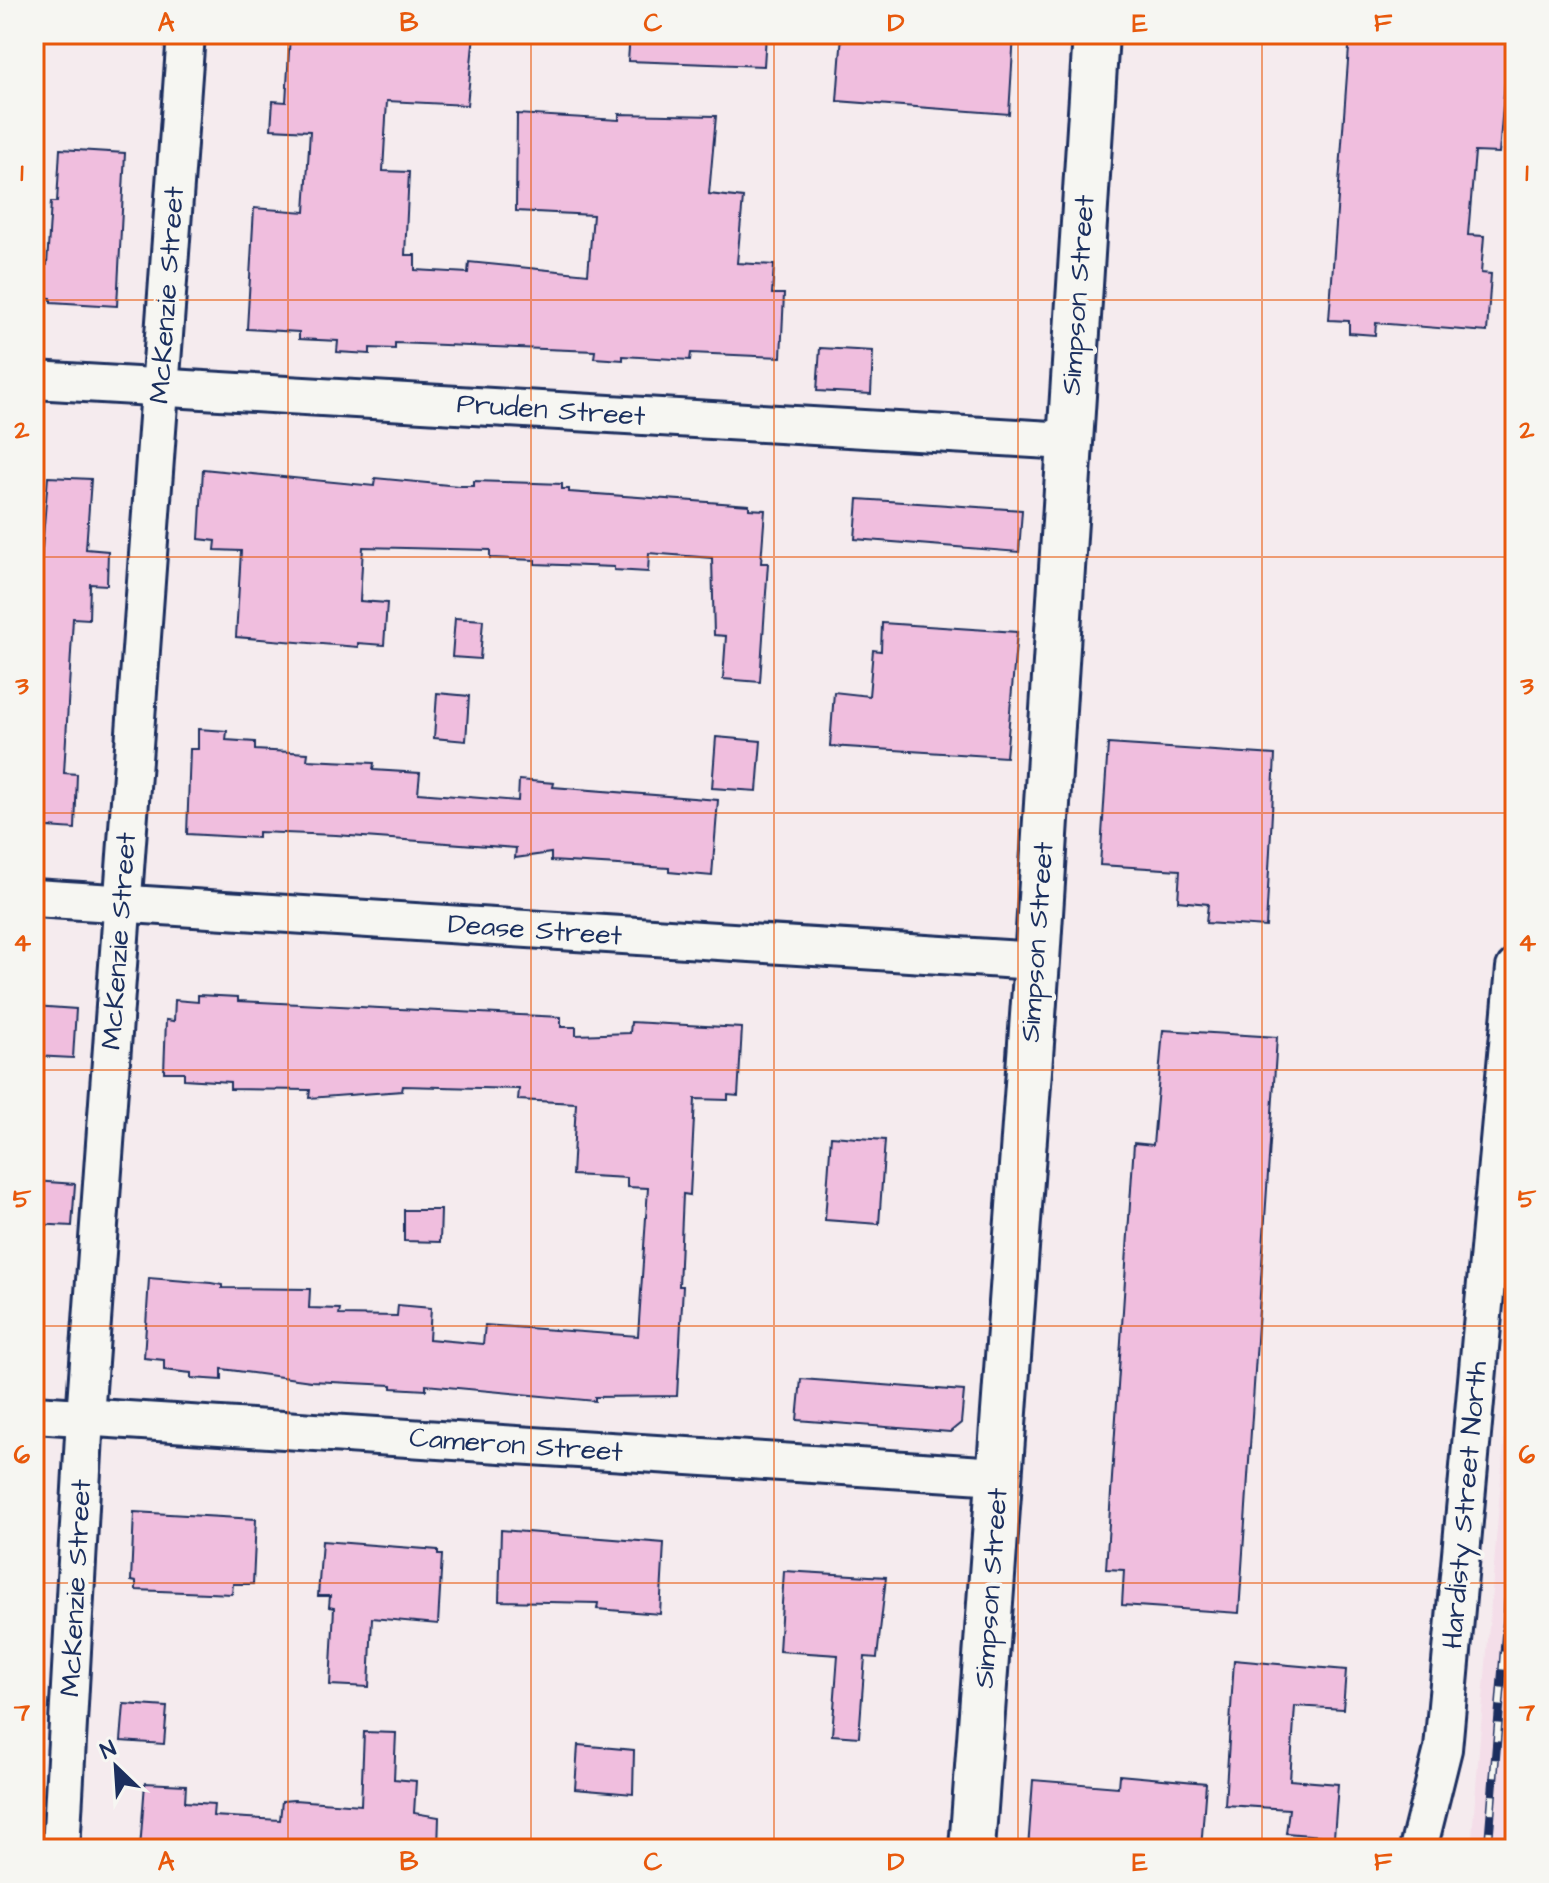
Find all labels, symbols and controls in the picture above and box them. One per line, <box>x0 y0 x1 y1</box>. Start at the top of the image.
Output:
text: A <box>158 5 175 41</box>
text: B <box>400 5 419 41</box>
text: C <box>644 5 663 41</box>
text: D <box>888 5 905 41</box>
text: E <box>1132 5 1148 41</box>
text: F <box>1374 5 1393 41</box>
text: 1 <box>20 155 24 191</box>
text: 1 <box>1525 155 1529 191</box>
street label: McKenzie Street <box>140 184 194 405</box>
street label: Simpson Street <box>1052 193 1105 397</box>
street label: Pruden Street <box>456 384 647 436</box>
text: 2 <box>14 412 30 448</box>
text: 2 <box>1519 412 1535 448</box>
text: 3 <box>14 668 29 704</box>
text: 3 <box>1519 668 1534 704</box>
street label: McKenzie Street <box>92 830 146 1051</box>
street label: Simpson Street <box>1011 840 1064 1044</box>
street label: Dease Street <box>447 904 624 956</box>
text: 4 <box>13 925 31 961</box>
text: 4 <box>1518 925 1536 961</box>
text: 5 <box>13 1181 32 1217</box>
text: 5 <box>1518 1181 1537 1217</box>
street label: Hardisty Street North <box>1433 1359 1499 1651</box>
street label: Cameron Street <box>408 1418 625 1472</box>
text: 6 <box>14 1437 31 1473</box>
text: 6 <box>1519 1437 1536 1473</box>
street label: McKenzie Street <box>51 1478 101 1698</box>
street label: Simpson Street <box>965 1486 1018 1690</box>
text: 7 <box>13 1694 30 1730</box>
text: 7 <box>1518 1694 1535 1730</box>
north arrow <box>76 1727 156 1807</box>
text: N <box>95 1733 121 1767</box>
text: A <box>158 1844 175 1880</box>
text: B <box>400 1844 419 1880</box>
text: C <box>644 1844 663 1880</box>
text: D <box>888 1844 905 1880</box>
text: E <box>1132 1844 1148 1880</box>
text: F <box>1374 1844 1393 1880</box>

